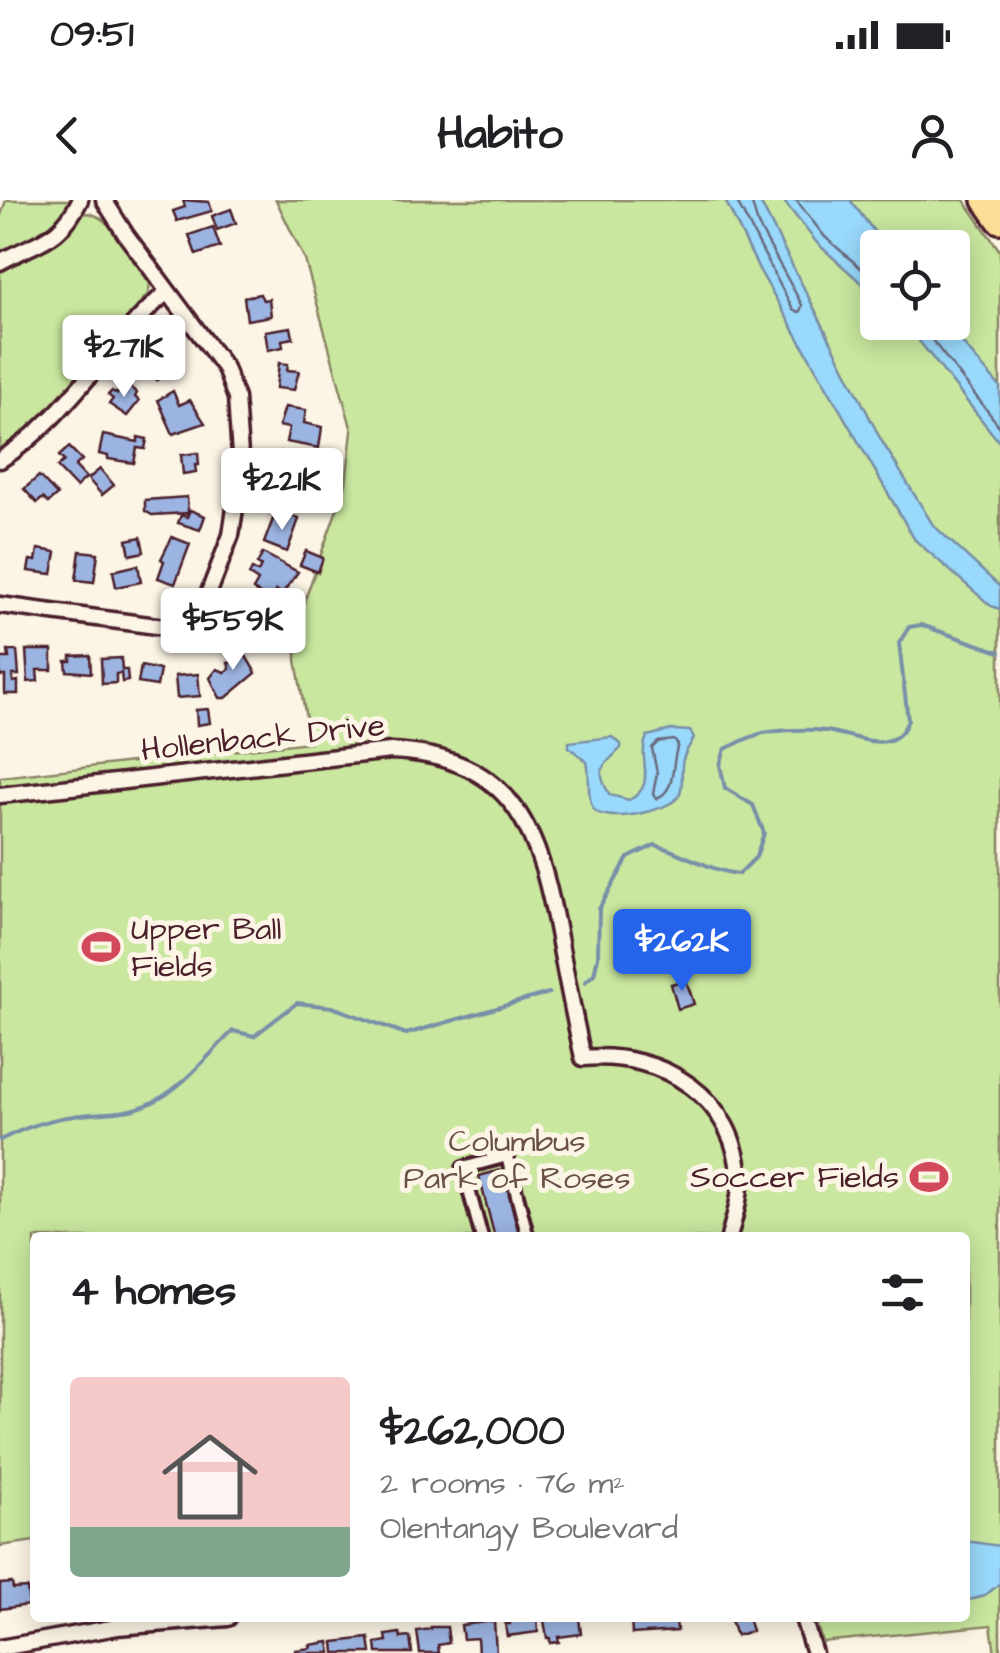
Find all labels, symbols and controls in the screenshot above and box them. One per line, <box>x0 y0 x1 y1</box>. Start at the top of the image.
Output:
text: 09:51 <box>50 9 134 61</box>
text: Habito <box>437 104 563 166</box>
icon: back <box>40 108 95 163</box>
icon: person <box>905 108 960 163</box>
map controls <box>860 230 970 340</box>
button: locate <box>860 230 970 340</box>
pin: $271K <box>54 315 194 400</box>
text: $271K <box>84 325 164 370</box>
pin: $221K <box>212 448 352 533</box>
text: $221K <box>243 458 321 503</box>
pin: $559K <box>163 588 303 673</box>
text: $559K <box>183 598 283 643</box>
street label: Hollenback Drive <box>139 703 387 773</box>
place label: Upper Ball Fields <box>131 907 281 989</box>
pin: $262K <box>612 909 752 994</box>
text: $262K <box>635 919 729 964</box>
sports icon: Upper Ball Fields <box>80 926 122 968</box>
park label: Columbus Park of Roses <box>404 1119 630 1201</box>
place label: Soccer Fields <box>690 1155 899 1200</box>
sports icon: Soccer Fields <box>908 1156 950 1198</box>
text: 4 homes <box>70 1263 236 1321</box>
icon: filters <box>875 1265 930 1320</box>
text: $262,000 <box>380 1403 565 1461</box>
icon: home <box>150 1417 270 1537</box>
text: 2 rooms · 76 m² <box>380 1461 625 1506</box>
text: Olentangy Boulevard <box>380 1506 678 1551</box>

